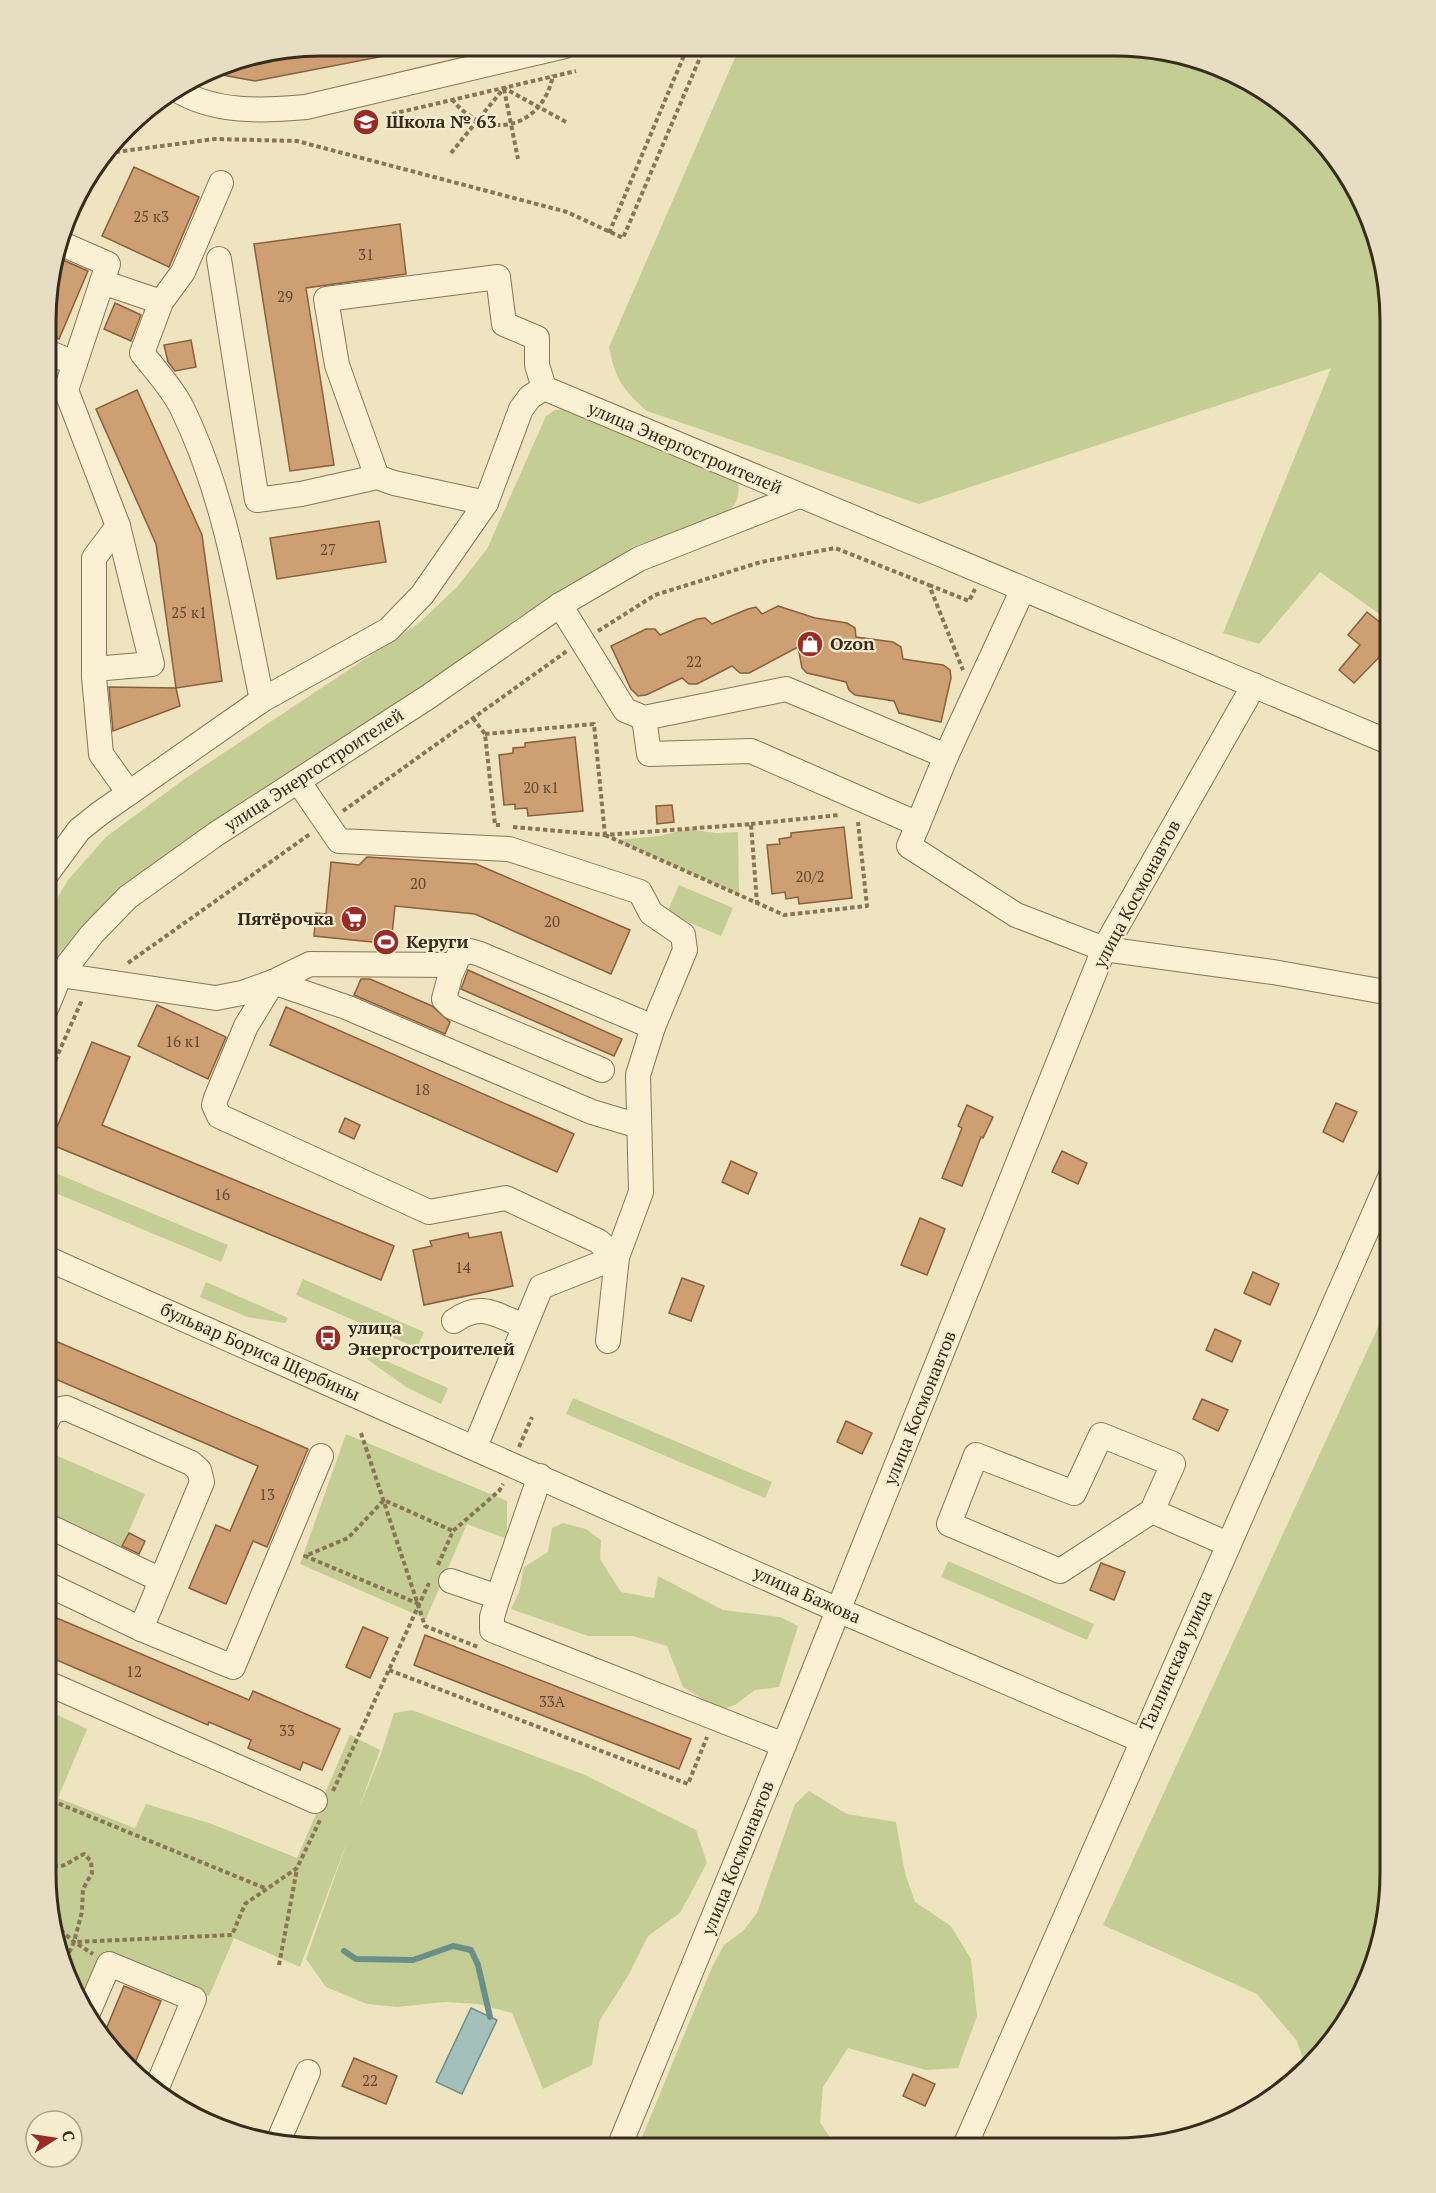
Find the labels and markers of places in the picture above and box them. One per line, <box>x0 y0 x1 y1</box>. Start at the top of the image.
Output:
school or university icon: Школа № 63 <box>351 107 381 137</box>
place label: Школа № 63 <box>386 109 497 133</box>
shop icon: Ozon <box>795 629 825 659</box>
place label: Ozon <box>830 631 875 655</box>
supermarket icon: Пятёрочка <box>339 904 369 934</box>
place label: Пятёрочка <box>238 906 334 930</box>
sports icon: Керуги <box>371 927 401 957</box>
place label: Керуги <box>406 929 468 953</box>
place label: улица Энергостроителей <box>347 1315 515 1360</box>
bus stop icon: улица Энергостроителей <box>313 1323 343 1353</box>

